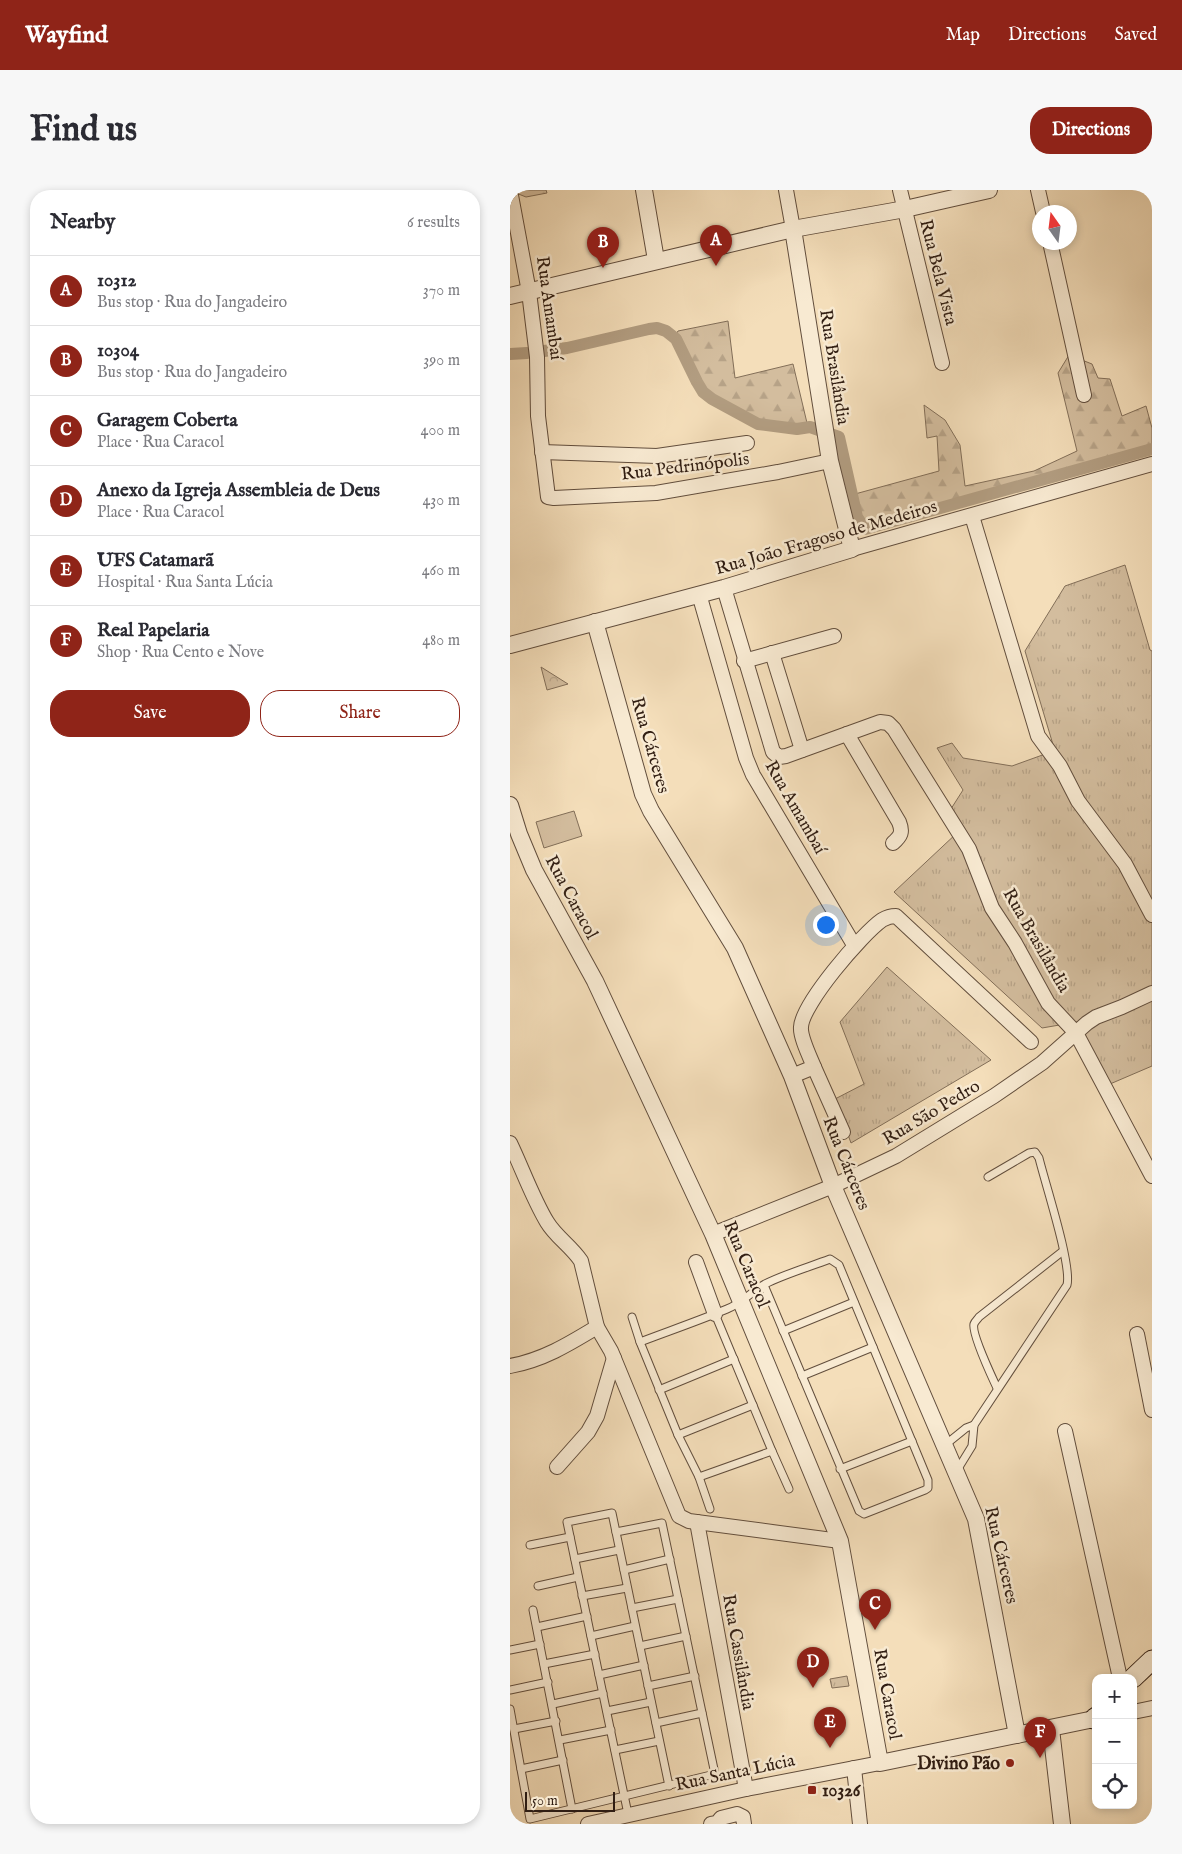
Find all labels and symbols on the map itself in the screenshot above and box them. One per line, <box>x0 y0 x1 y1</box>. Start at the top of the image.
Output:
north arrow <box>1032 205 1077 250</box>
street label: Rua Bela Vista <box>913 217 962 328</box>
pin: A <box>700 225 732 266</box>
pin: B <box>587 227 619 268</box>
street label: Rua Amambaí <box>530 255 567 363</box>
street label: Rua Brasilândia <box>813 308 854 427</box>
street label: Rua Pedrinópolis <box>620 448 751 487</box>
street label: Rua João Fragoso de Medeiros <box>713 496 940 581</box>
street label: Rua Cárceres <box>625 695 674 796</box>
street label: Rua Amambaí <box>759 757 831 860</box>
street label: Rua Caracol <box>539 852 602 944</box>
street label: Rua Brasilândia <box>997 885 1075 997</box>
your location <box>813 912 839 938</box>
street label: Rua São Pedro <box>879 1075 985 1151</box>
street label: Rua Cárceres <box>816 1113 875 1214</box>
street label: Rua Caracol <box>717 1218 774 1311</box>
street label: Rua Cárceres <box>978 1504 1023 1606</box>
pin: C <box>859 1589 891 1630</box>
street label: Rua Cassilândia <box>716 1593 759 1712</box>
pin: D <box>797 1647 829 1688</box>
street label: Rua Caracol <box>867 1647 906 1742</box>
pin: E <box>814 1707 846 1748</box>
pin: F <box>1024 1717 1056 1758</box>
street label: Rua Santa Lúcia <box>673 1750 797 1797</box>
place label: Divino Pão <box>917 1753 1000 1776</box>
marker: Divino Pão <box>1004 1757 1016 1769</box>
place label: 10326 <box>822 1780 862 1803</box>
marker: 10326 <box>806 1784 818 1796</box>
scale bar <box>525 1789 615 1812</box>

